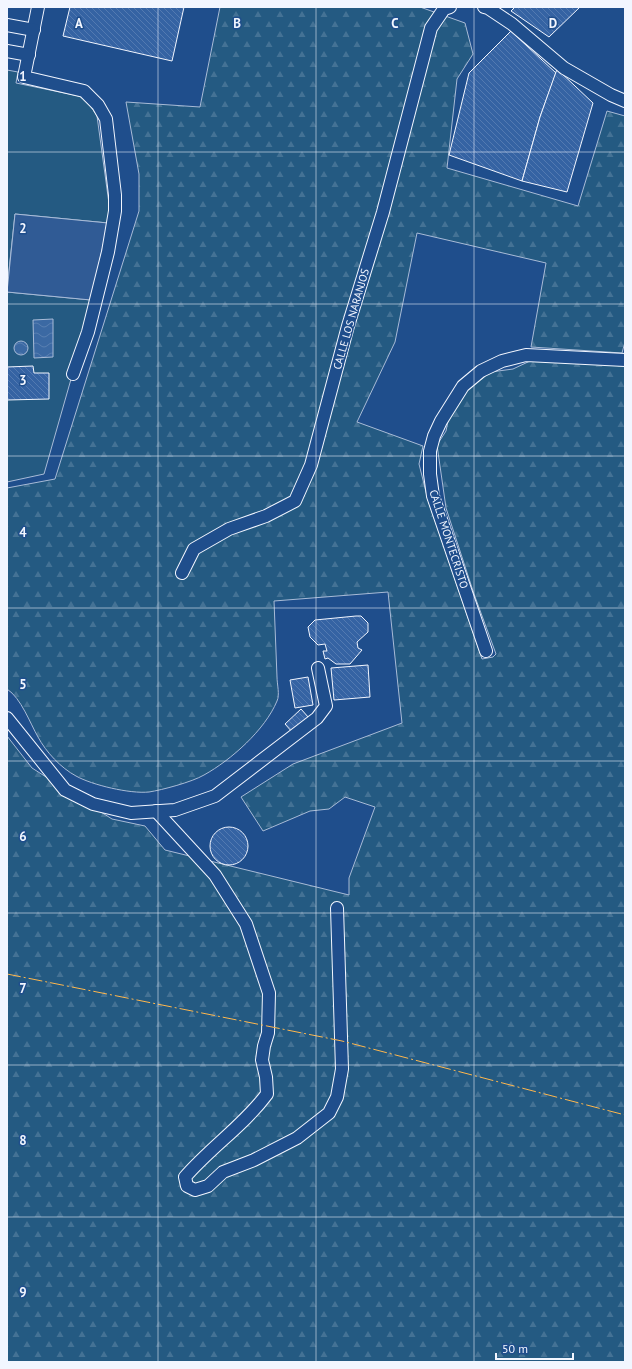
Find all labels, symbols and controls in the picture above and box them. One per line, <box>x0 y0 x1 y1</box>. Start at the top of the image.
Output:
text: A <box>75 15 83 32</box>
text: B <box>233 15 241 32</box>
text: C <box>391 15 399 32</box>
text: D <box>549 15 557 32</box>
text: 1 <box>19 68 27 85</box>
text: 2 <box>19 220 27 237</box>
street label: CALLE LOS NARANJOS <box>330 267 372 371</box>
text: 3 <box>19 372 27 389</box>
street label: CALLE MONTECRISTO <box>426 488 472 590</box>
text: 4 <box>19 524 27 541</box>
text: 5 <box>19 676 27 693</box>
text: 6 <box>19 828 27 845</box>
text: 7 <box>19 980 27 997</box>
text: 8 <box>19 1132 27 1149</box>
text: 9 <box>19 1284 27 1301</box>
scale bar <box>496 1335 573 1361</box>
text: 50 m <box>502 1341 528 1356</box>

